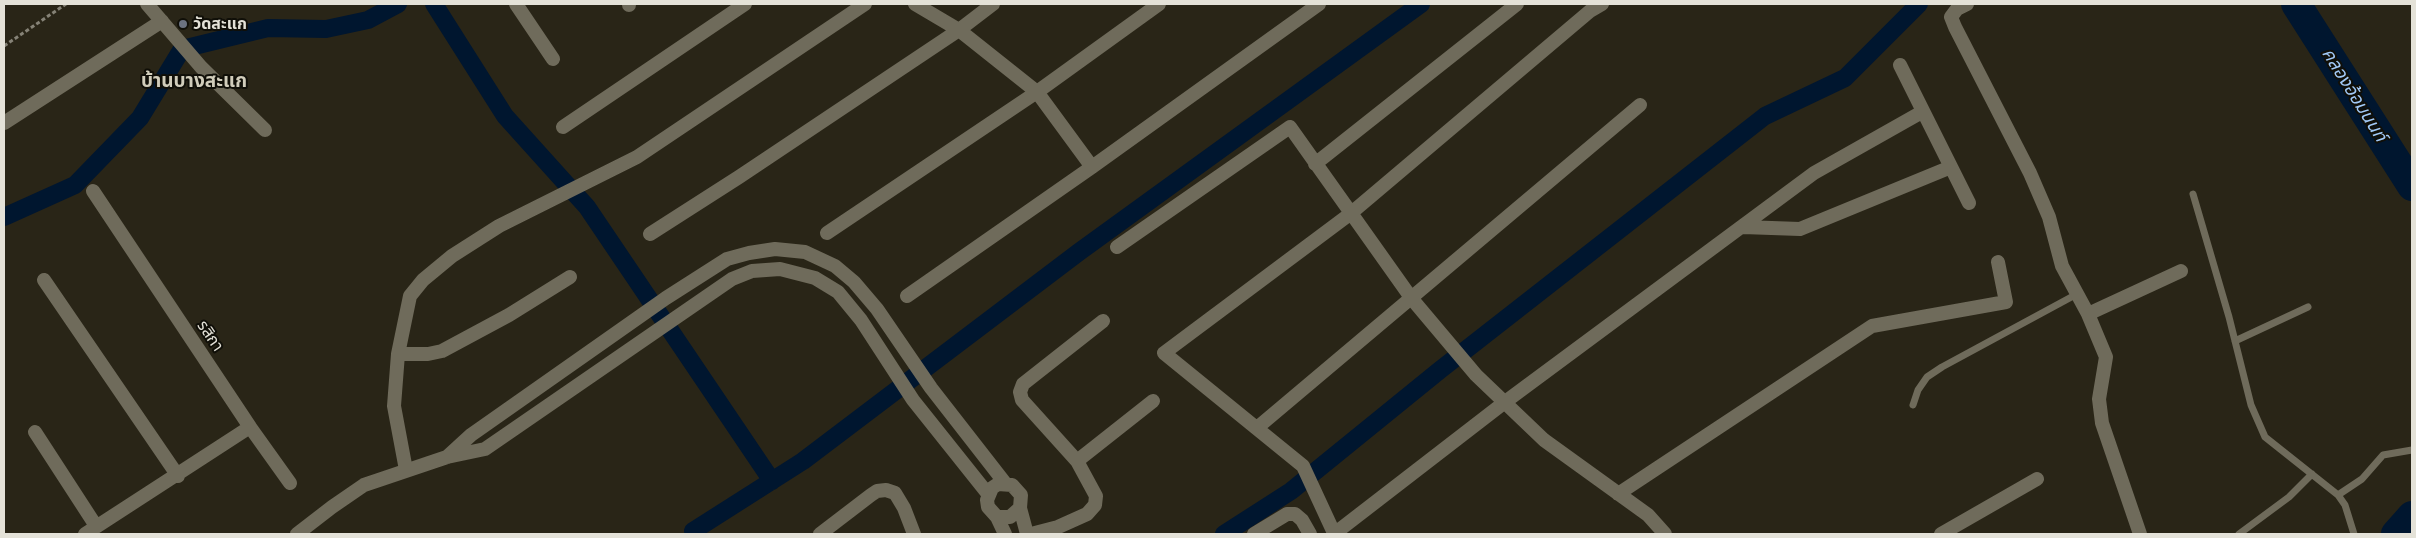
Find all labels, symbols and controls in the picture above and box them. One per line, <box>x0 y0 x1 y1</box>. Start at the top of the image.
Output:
place label: วัดสะแก <box>193 14 247 34</box>
marker: วัดสะแก <box>177 18 189 30</box>
water label: คลองอ้อมนนท์ <box>2317 44 2391 146</box>
district label: บ้านบางสะแก <box>141 70 247 92</box>
street label: รสิกา <box>193 317 227 355</box>

